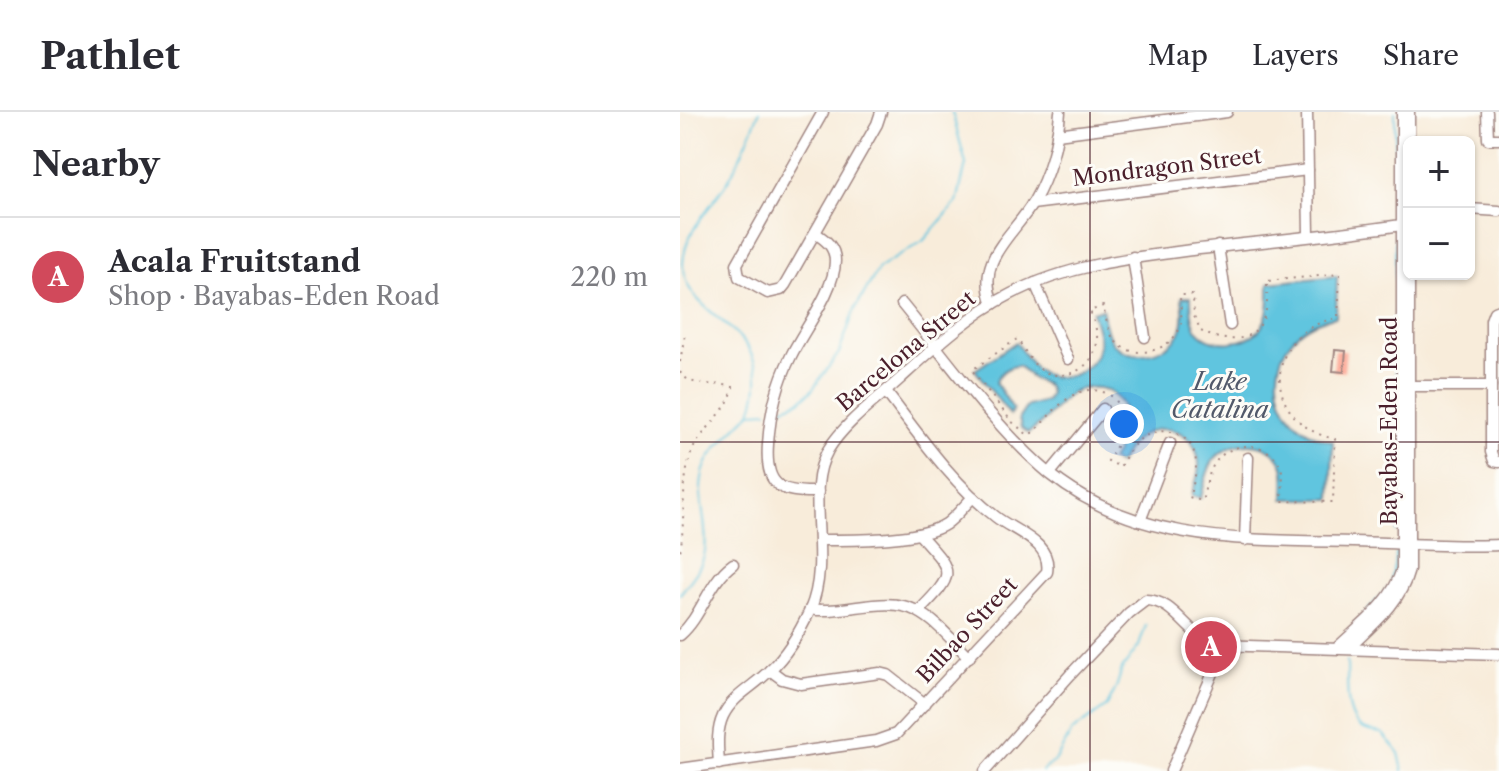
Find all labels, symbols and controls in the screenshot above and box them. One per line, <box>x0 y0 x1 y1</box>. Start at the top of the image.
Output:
text: Pathlet <box>40 32 180 79</box>
text: Map <box>1148 38 1208 72</box>
text: Layers <box>1252 38 1339 72</box>
text: Share <box>1383 38 1459 72</box>
map controls <box>1403 136 1475 280</box>
button: + <box>1403 136 1475 208</box>
street label: Mondragon Street <box>1071 142 1263 192</box>
text: Nearby <box>32 143 160 185</box>
button: − <box>1403 208 1475 280</box>
text: Acala Fruitstand <box>108 243 361 280</box>
text: A <box>48 261 68 293</box>
text: 220 m <box>570 261 648 293</box>
text: Shop · Bayabas-Eden Road <box>108 280 440 312</box>
street label: Barcelona Street <box>831 285 981 417</box>
street label: Bayabas-Eden Road <box>1376 317 1403 525</box>
water label: Lake Catalina <box>1171 367 1269 424</box>
your location <box>1104 404 1144 444</box>
street label: Bilbao Street <box>911 571 1023 689</box>
pin: A <box>1185 617 1237 677</box>

